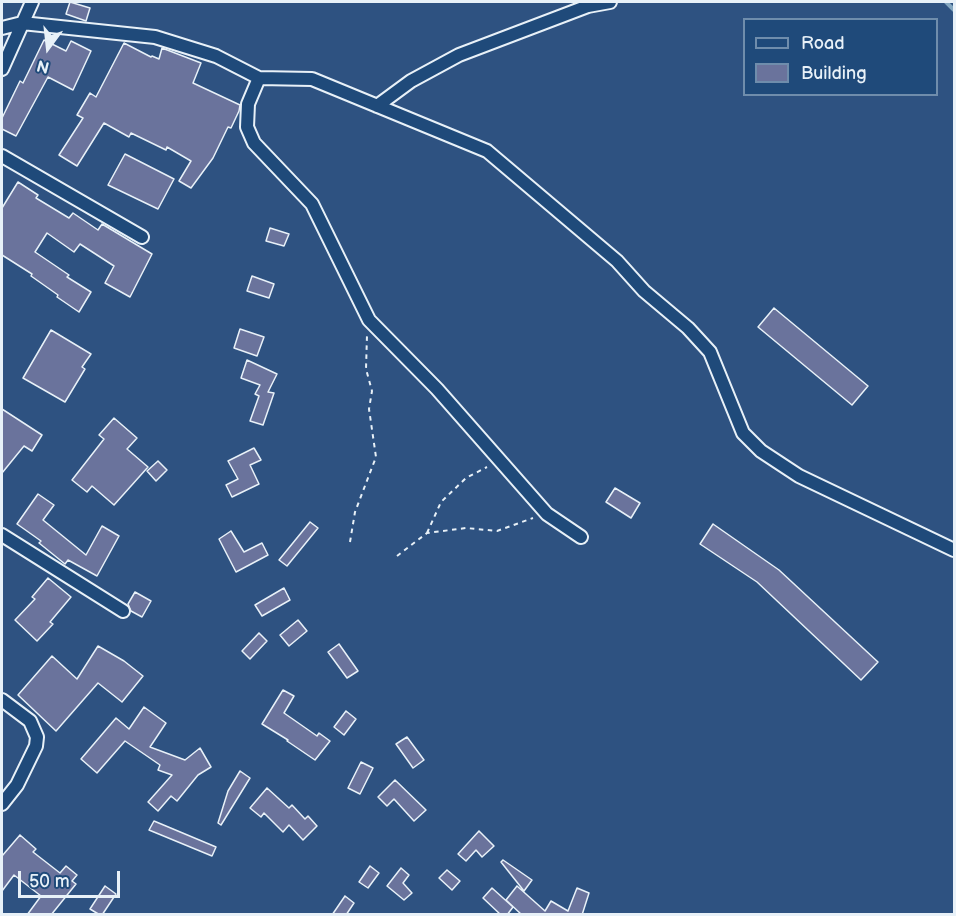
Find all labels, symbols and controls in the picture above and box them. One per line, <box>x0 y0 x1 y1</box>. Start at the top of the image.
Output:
north arrow <box>18 18 78 78</box>
legend <box>743 18 938 96</box>
text: Road <box>801 33 845 54</box>
text: N <box>35 55 51 77</box>
text: Building <box>801 63 867 84</box>
scale bar <box>21 859 123 897</box>
text: 50 m <box>29 871 70 892</box>

